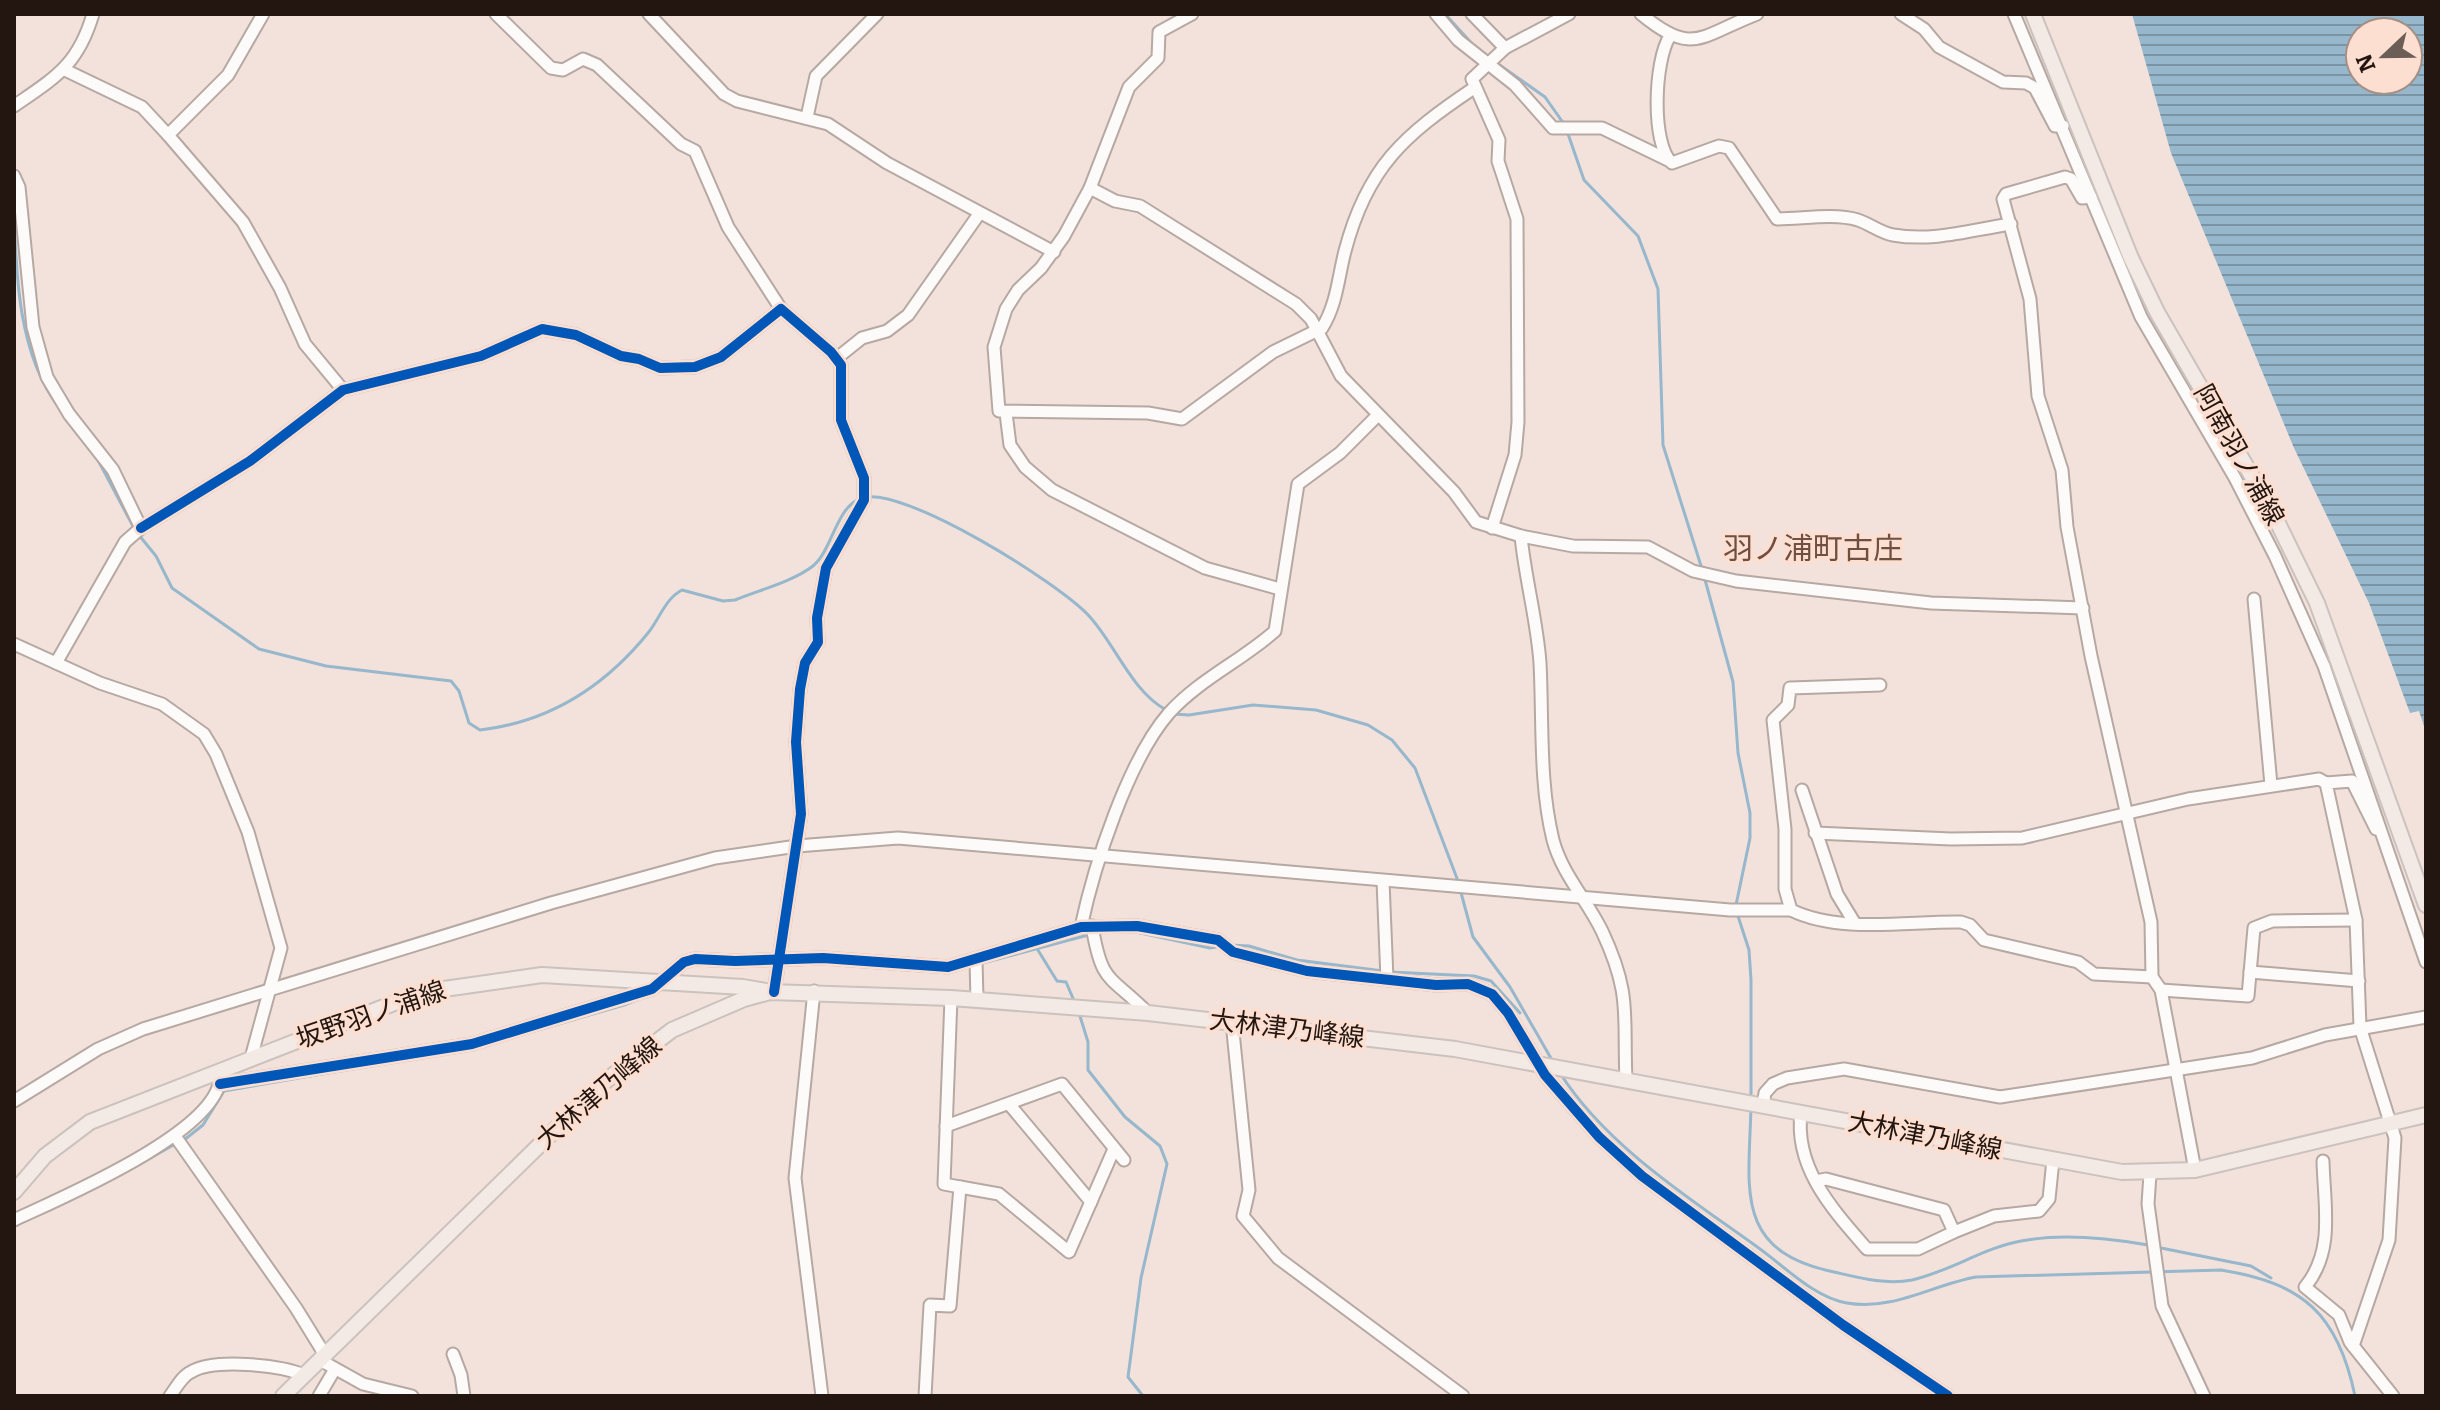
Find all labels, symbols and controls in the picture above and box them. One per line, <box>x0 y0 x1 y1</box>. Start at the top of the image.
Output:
north arrow <box>2344 16 2424 96</box>
text: N <box>2350 50 2382 76</box>
street label: 阿南羽ノ浦線 <box>2188 379 2290 531</box>
district label: 羽ノ浦町古庄 <box>1723 531 1903 567</box>
street label: 坂野羽ノ浦線 <box>292 975 450 1055</box>
street label: 大林津乃峰線 <box>1208 1004 1366 1054</box>
street label: 大林津乃峰線 <box>530 1030 668 1156</box>
street label: 大林津乃峰線 <box>1845 1106 2005 1166</box>

